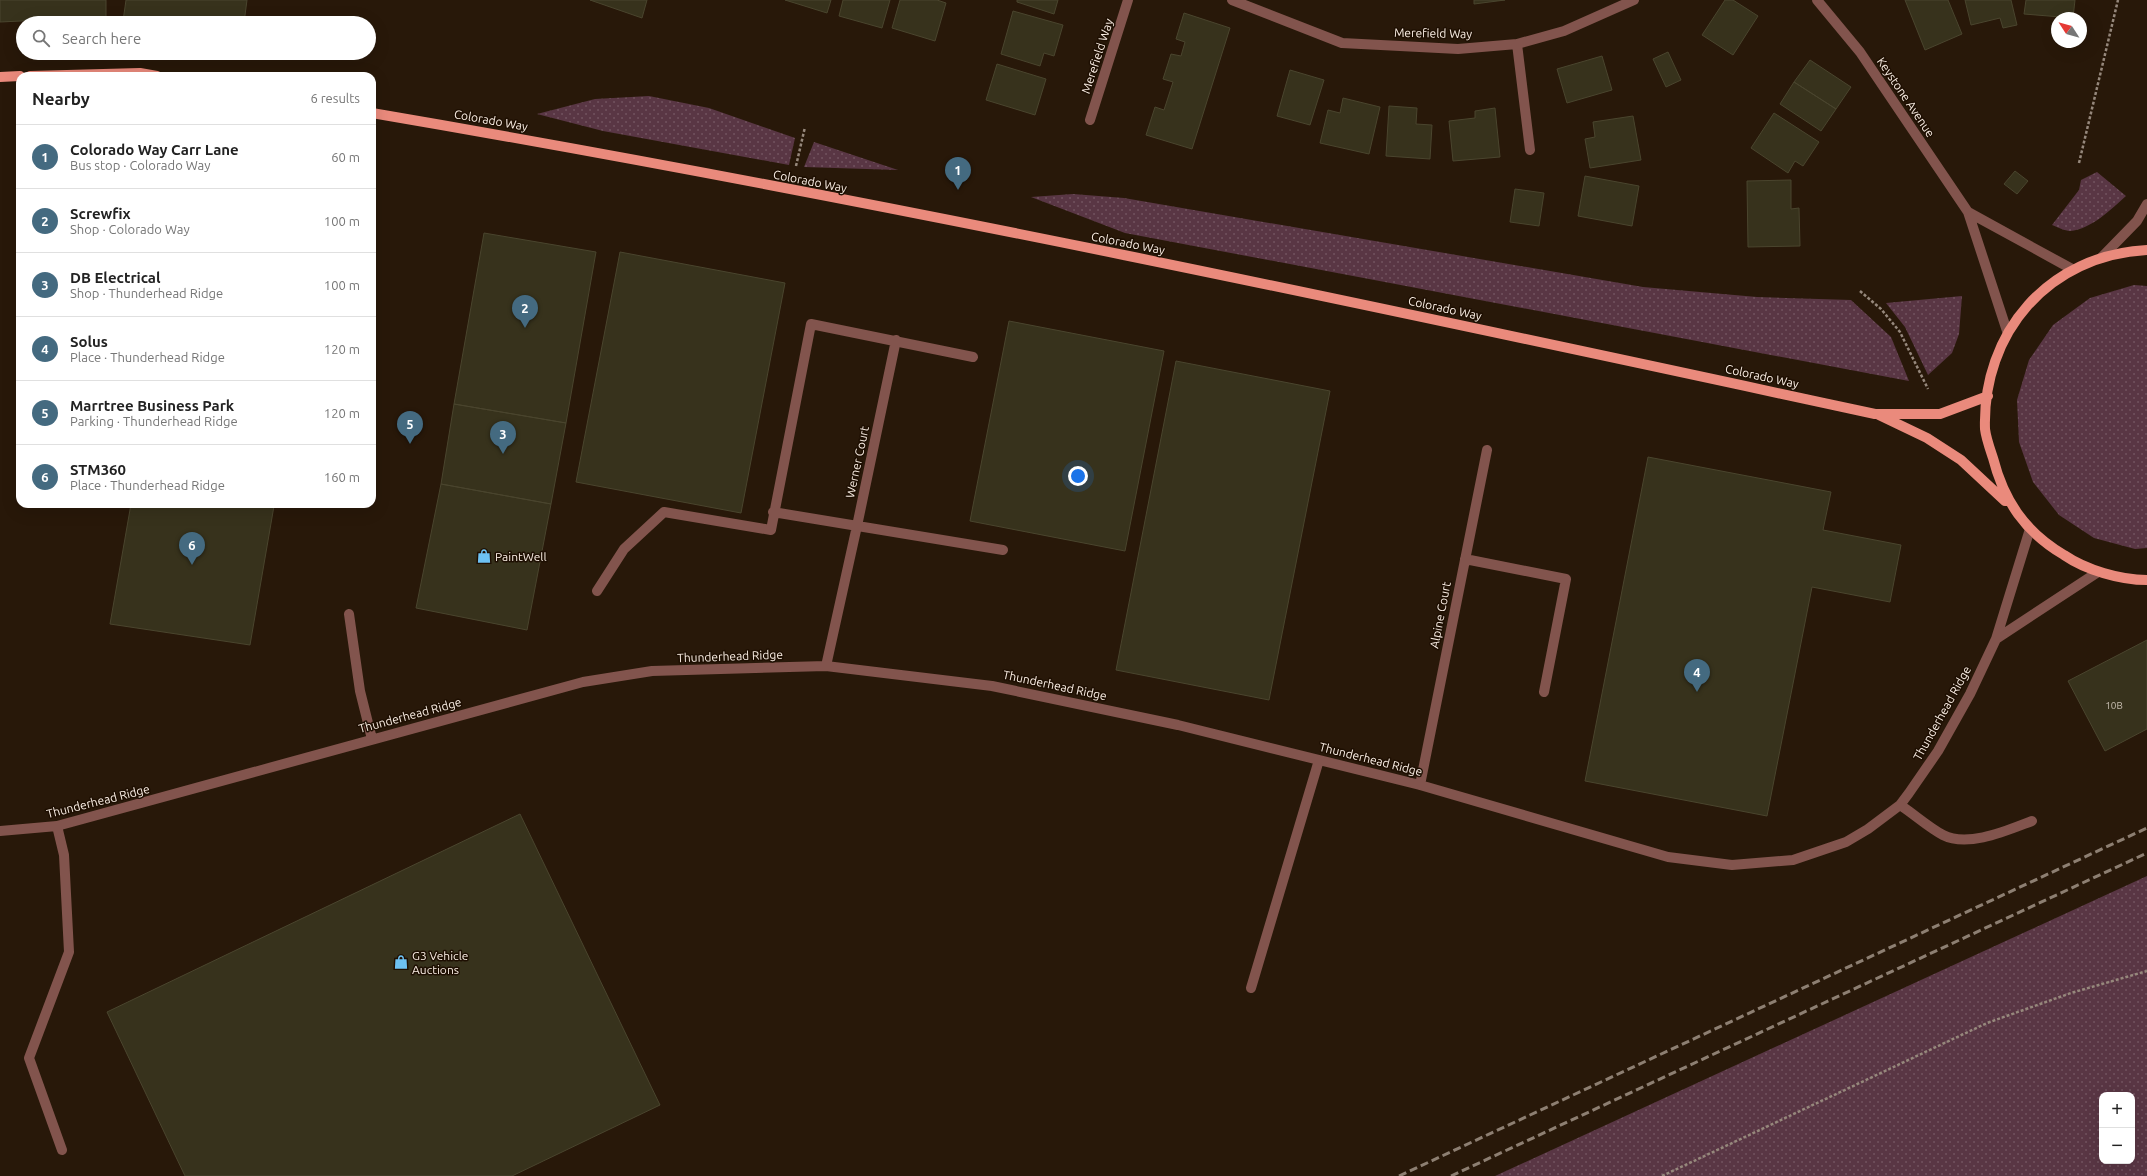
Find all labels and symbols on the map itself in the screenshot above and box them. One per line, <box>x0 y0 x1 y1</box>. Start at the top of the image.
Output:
north arrow <box>2051 12 2087 48</box>
street label: Merefield Way <box>1079 17 1115 95</box>
street label: Merefield Way <box>1394 26 1472 40</box>
street label: Keystone Avenue <box>1875 55 1937 139</box>
street label: Colorado Way <box>453 107 529 133</box>
pin: 1 <box>945 157 971 190</box>
street label: Colorado Way <box>772 167 848 195</box>
street label: Colorado Way <box>1090 229 1166 257</box>
street label: Colorado Way <box>1407 294 1483 322</box>
pin: 2 <box>512 295 538 328</box>
street label: Colorado Way <box>1724 362 1800 390</box>
pin: 5 <box>397 411 423 444</box>
pin: 3 <box>490 421 516 454</box>
street label: Werner Court <box>843 425 871 499</box>
your location <box>1068 466 1088 486</box>
pin: 6 <box>179 532 205 565</box>
shop icon: PaintWell <box>476 548 492 564</box>
place label: PaintWell <box>495 550 547 563</box>
street label: Alpine Court <box>1427 580 1453 649</box>
street label: Thunderhead Ridge <box>677 648 783 664</box>
pin: 4 <box>1684 659 1710 692</box>
street label: Thunderhead Ridge <box>1911 664 1973 762</box>
street label: Thunderhead Ridge <box>1002 668 1108 702</box>
street label: Thunderhead Ridge <box>357 695 463 735</box>
house number: 10B <box>2105 700 2123 711</box>
street label: Thunderhead Ridge <box>1318 740 1424 778</box>
street label: Thunderhead Ridge <box>45 782 151 820</box>
place label: G3 Vehicle Auctions <box>412 949 468 976</box>
shop icon: G3 Vehicle Auctions <box>393 954 409 970</box>

